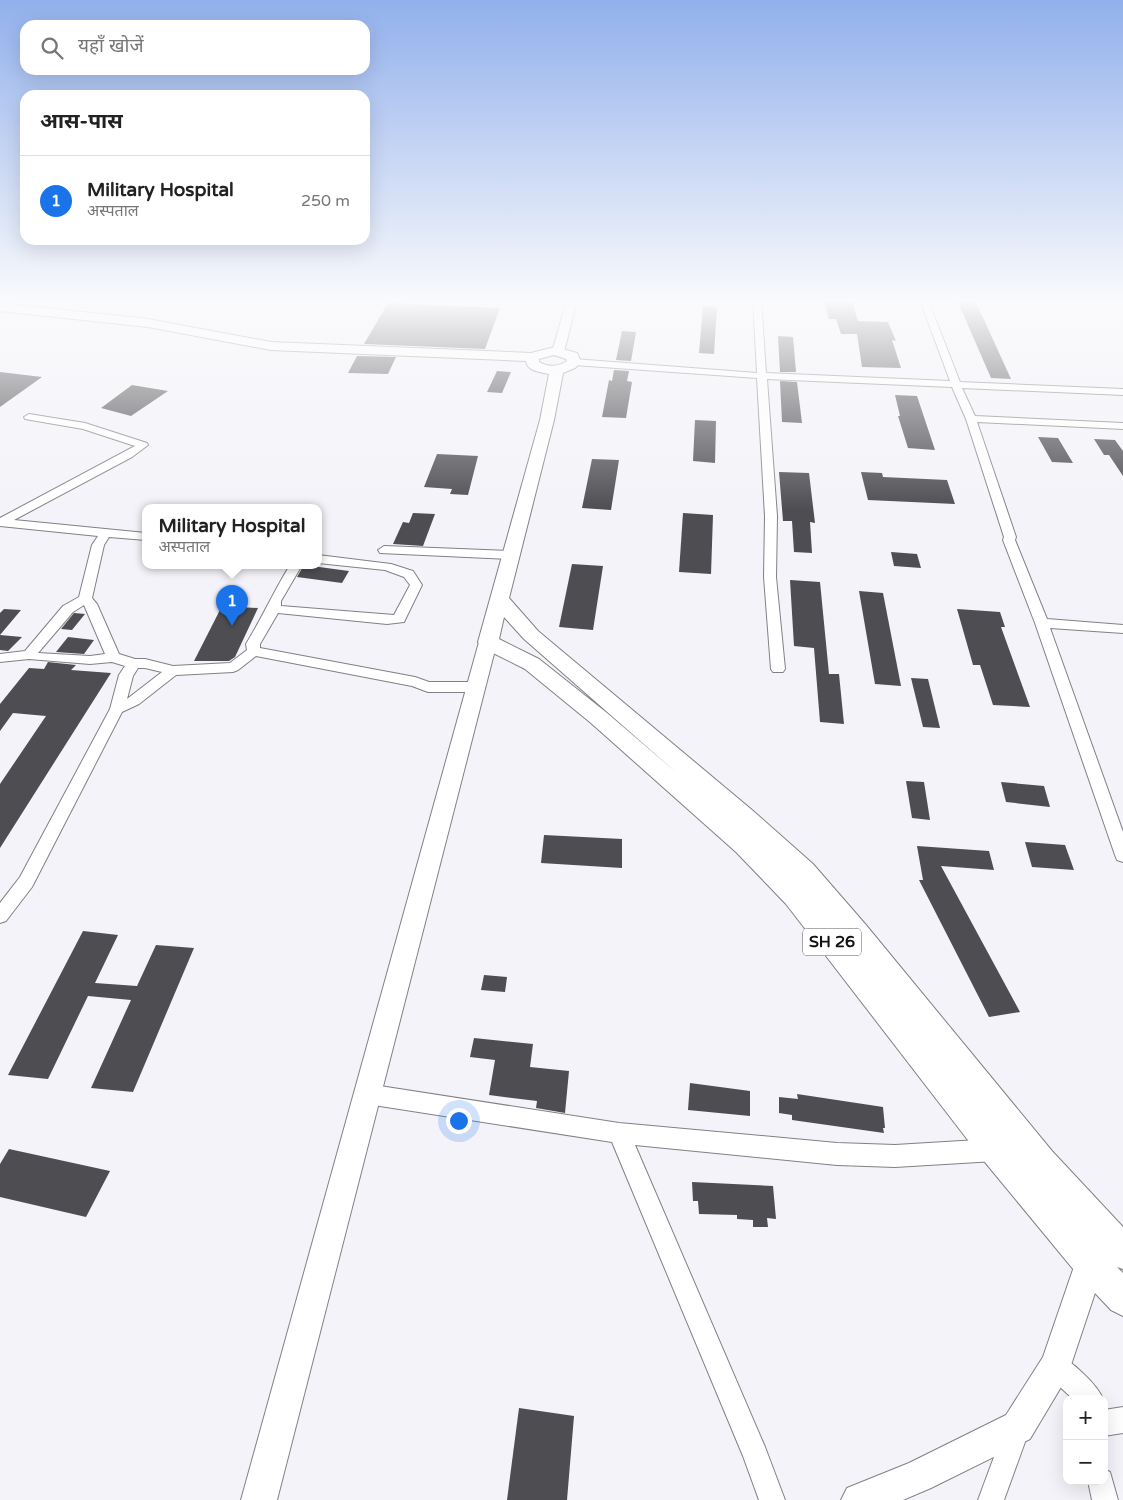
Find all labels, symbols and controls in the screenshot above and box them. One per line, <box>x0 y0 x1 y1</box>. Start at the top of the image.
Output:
search box <box>20 20 370 75</box>
icon: search <box>38 34 66 62</box>
text: यहाँ खोजें <box>78 35 144 57</box>
text: आस-पास <box>40 109 123 134</box>
text: Military Hospital <box>87 179 234 201</box>
text: 1 <box>51 191 61 211</box>
text: 250 m <box>301 191 350 211</box>
text: अस्पताल <box>87 201 139 221</box>
popup <box>142 504 322 569</box>
text: Military Hospital <box>159 515 305 537</box>
text: अस्पताल <box>159 537 210 557</box>
pin: 1 <box>216 585 248 626</box>
road number: SH 26 <box>803 929 861 956</box>
your location <box>446 1108 472 1134</box>
map controls <box>1063 1395 1108 1485</box>
button: + <box>1063 1395 1108 1440</box>
button: − <box>1063 1440 1108 1485</box>

